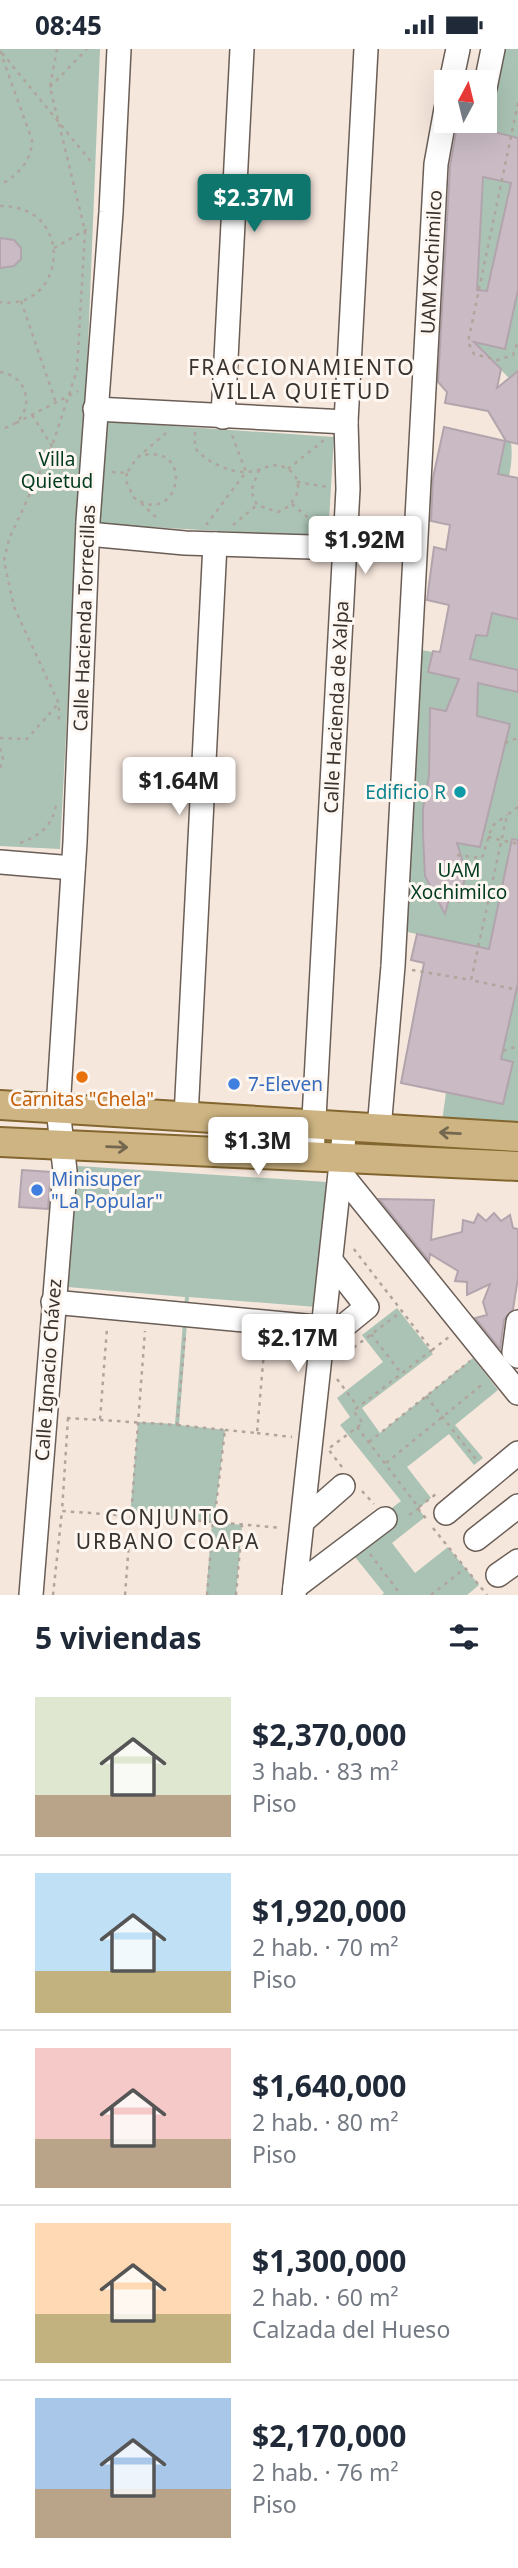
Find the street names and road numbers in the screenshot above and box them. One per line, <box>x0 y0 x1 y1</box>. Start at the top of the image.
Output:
street label: UAM Xochimilco <box>414 189 448 335</box>
street label: Calle Hacienda Torrecillas <box>67 504 101 732</box>
street label: Calle Hacienda de Xalpa <box>317 600 355 814</box>
street label: Calle Ignacio Chávez <box>29 1278 67 1462</box>

